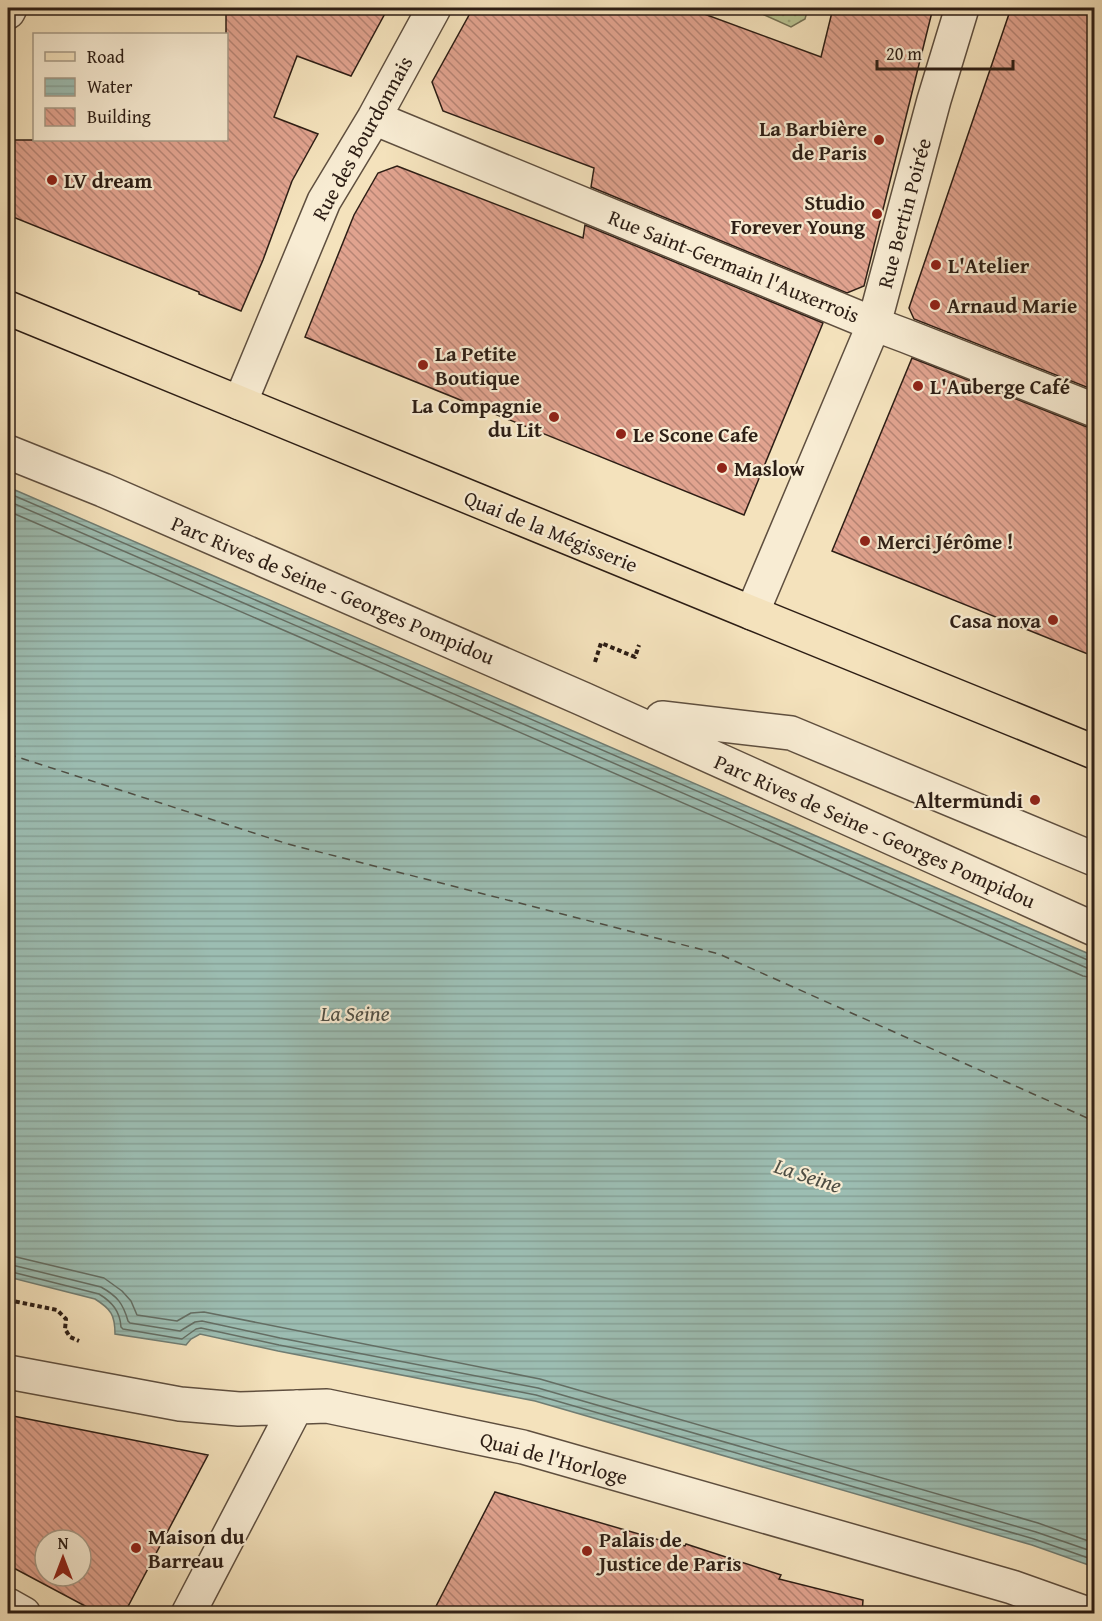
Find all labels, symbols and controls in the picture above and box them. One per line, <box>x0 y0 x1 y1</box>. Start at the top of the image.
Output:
legend <box>33 33 228 141</box>
scale bar <box>877 33 1014 71</box>
text: 20 m <box>886 40 922 67</box>
text: Road <box>87 43 125 70</box>
street label: Rue des Bourdonnais <box>304 50 420 226</box>
text: Water <box>87 73 133 100</box>
text: Building <box>87 103 151 130</box>
place label: La Barbière de Paris <box>759 113 867 168</box>
marker: La Barbière de Paris <box>872 133 886 147</box>
street label: Rue Bertin Poirée <box>869 134 939 292</box>
place label: LV dream <box>64 165 152 196</box>
marker: LV dream <box>45 173 59 187</box>
place label: Studio Forever Young <box>731 187 866 242</box>
street label: Rue Saint-Germain l'Auxerrois <box>604 201 864 331</box>
marker: Studio Forever Young <box>870 207 884 221</box>
place label: L'Atelier <box>948 250 1030 281</box>
marker: L'Atelier <box>929 258 943 272</box>
place label: Arnaud Marie <box>947 290 1077 321</box>
marker: Arnaud Marie <box>928 298 942 312</box>
place label: La Petite Boutique <box>435 338 520 393</box>
marker: La Petite Boutique <box>416 358 430 372</box>
place label: L'Auberge Café <box>930 371 1070 402</box>
marker: L'Auberge Café <box>911 379 925 393</box>
place label: La Compagnie du Lit <box>412 390 542 445</box>
marker: La Compagnie du Lit <box>547 410 561 424</box>
place label: Le Scone Cafe <box>633 419 758 450</box>
marker: Le Scone Cafe <box>614 427 628 441</box>
place label: Maslow <box>734 453 805 484</box>
marker: Maslow <box>715 461 729 475</box>
street label: Quai de la Mégisserie <box>459 482 643 580</box>
street label: Parc Rives de Seine - Georges Pompidou <box>167 508 500 673</box>
place label: Merci Jérôme ! <box>877 526 1014 557</box>
marker: Merci Jérôme ! <box>858 534 872 548</box>
place label: Casa nova <box>950 605 1041 636</box>
marker: Casa nova <box>1046 613 1060 627</box>
street label: Parc Rives de Seine - Georges Pompidou <box>709 746 1041 916</box>
place label: Altermundi <box>914 785 1023 816</box>
marker: Altermundi <box>1028 793 1042 807</box>
water label: La Seine <box>319 997 390 1029</box>
water label: La Seine <box>769 1149 846 1201</box>
street label: Quai de l'Horloge <box>477 1423 631 1493</box>
place label: Maison du Barreau <box>148 1521 245 1576</box>
place label: Palais de Justice de Paris <box>596 1524 742 1579</box>
north arrow <box>33 1528 93 1588</box>
text: N <box>58 1531 69 1555</box>
marker: Maison du Barreau <box>129 1541 143 1555</box>
marker: Palais de Justice de Paris <box>580 1544 594 1558</box>

